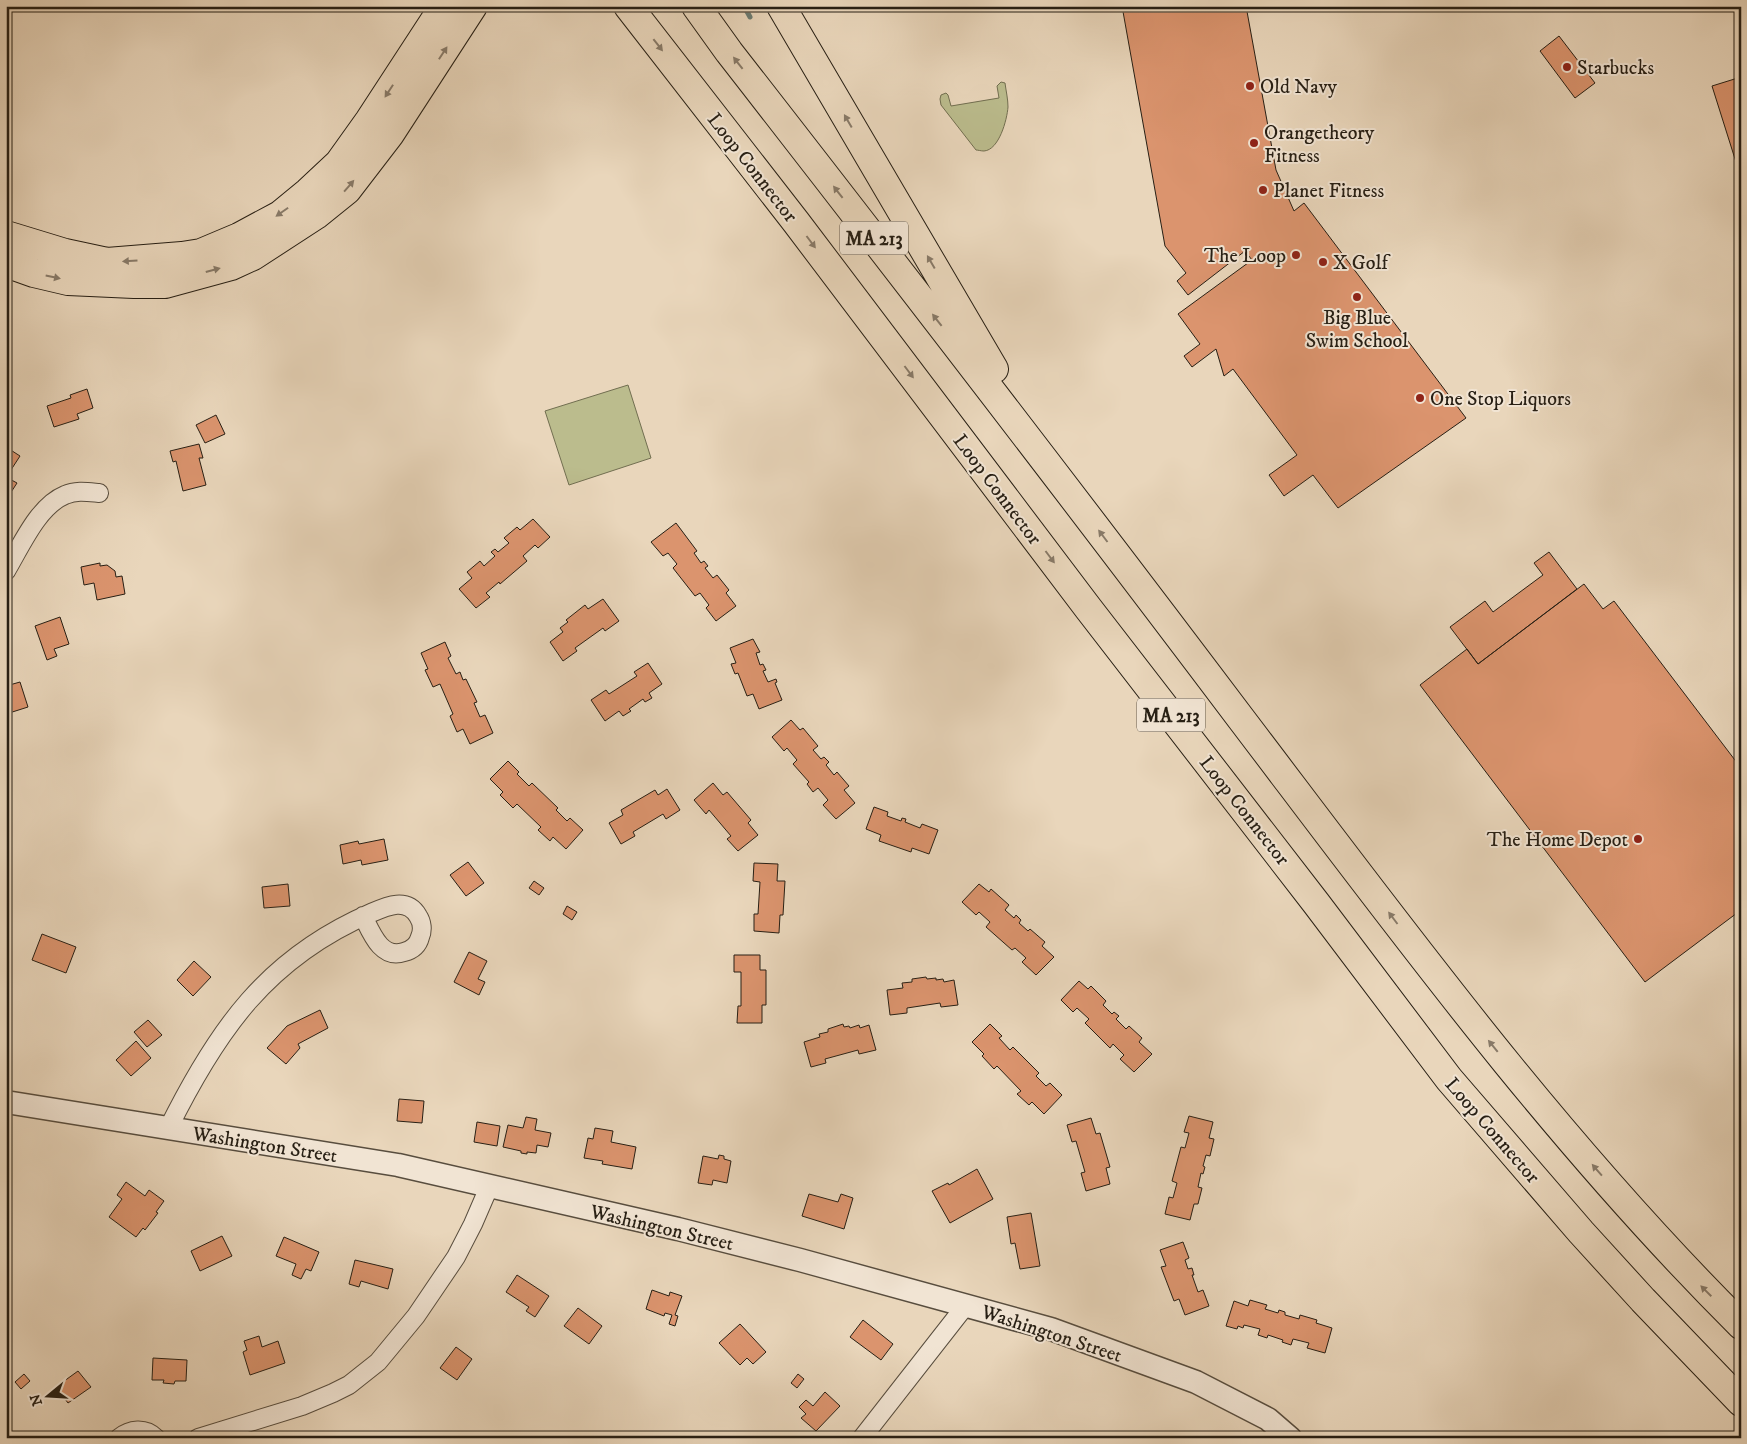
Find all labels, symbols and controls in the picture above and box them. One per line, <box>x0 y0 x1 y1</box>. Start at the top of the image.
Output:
one-way arrow <box>653 38 664 51</box>
one-way arrow <box>438 46 447 60</box>
one-way arrow <box>733 56 743 70</box>
place label: Starbucks <box>1577 56 1654 81</box>
marker: Starbucks <box>1561 61 1573 73</box>
place label: Old Navy <box>1260 75 1337 100</box>
marker: Old Navy <box>1244 80 1256 92</box>
one-way arrow <box>384 84 393 98</box>
street label: Loop Connector <box>701 108 803 228</box>
one-way arrow <box>844 115 853 128</box>
place label: Orangetheory Fitness <box>1264 121 1375 169</box>
marker: Orangetheory Fitness <box>1248 137 1260 149</box>
one-way arrow <box>344 179 355 192</box>
place label: Planet Fitness <box>1273 179 1384 204</box>
marker: Planet Fitness <box>1257 184 1269 196</box>
one-way arrow <box>832 186 843 199</box>
one-way arrow <box>275 207 289 217</box>
road number: MA 213 <box>840 222 908 254</box>
one-way arrow <box>806 235 817 248</box>
place label: The Loop <box>1204 244 1286 269</box>
marker: The Loop <box>1290 249 1302 261</box>
place label: X Golf <box>1333 251 1391 276</box>
one-way arrow <box>926 255 935 268</box>
marker: X Golf <box>1317 256 1329 268</box>
one-way arrow <box>122 257 138 265</box>
one-way arrow <box>205 266 220 274</box>
one-way arrow <box>45 274 61 282</box>
marker: Big Blue Swim School <box>1351 291 1363 303</box>
place label: Big Blue Swim School <box>1306 306 1408 354</box>
one-way arrow <box>932 314 943 327</box>
one-way arrow <box>904 365 915 378</box>
place label: One Stop Liquors <box>1430 387 1571 412</box>
marker: One Stop Liquors <box>1414 392 1426 404</box>
street label: Loop Connector <box>947 429 1047 551</box>
one-way arrow <box>1098 529 1108 543</box>
one-way arrow <box>1044 550 1055 563</box>
road number: MA 213 <box>1137 698 1205 732</box>
street label: Loop Connector <box>1193 751 1295 871</box>
place label: The Home Depot <box>1487 828 1628 853</box>
marker: The Home Depot <box>1632 833 1644 845</box>
one-way arrow <box>1387 912 1398 925</box>
one-way arrow <box>1487 1040 1498 1053</box>
street label: Loop Connector <box>1439 1073 1545 1190</box>
street label: Washington Street <box>190 1122 339 1169</box>
one-way arrow <box>1592 1164 1603 1177</box>
street label: Washington Street <box>587 1200 736 1257</box>
one-way arrow <box>1700 1285 1712 1297</box>
street label: Washington Street <box>977 1300 1125 1369</box>
north arrow <box>22 1372 72 1422</box>
text: N <box>26 1391 47 1408</box>

